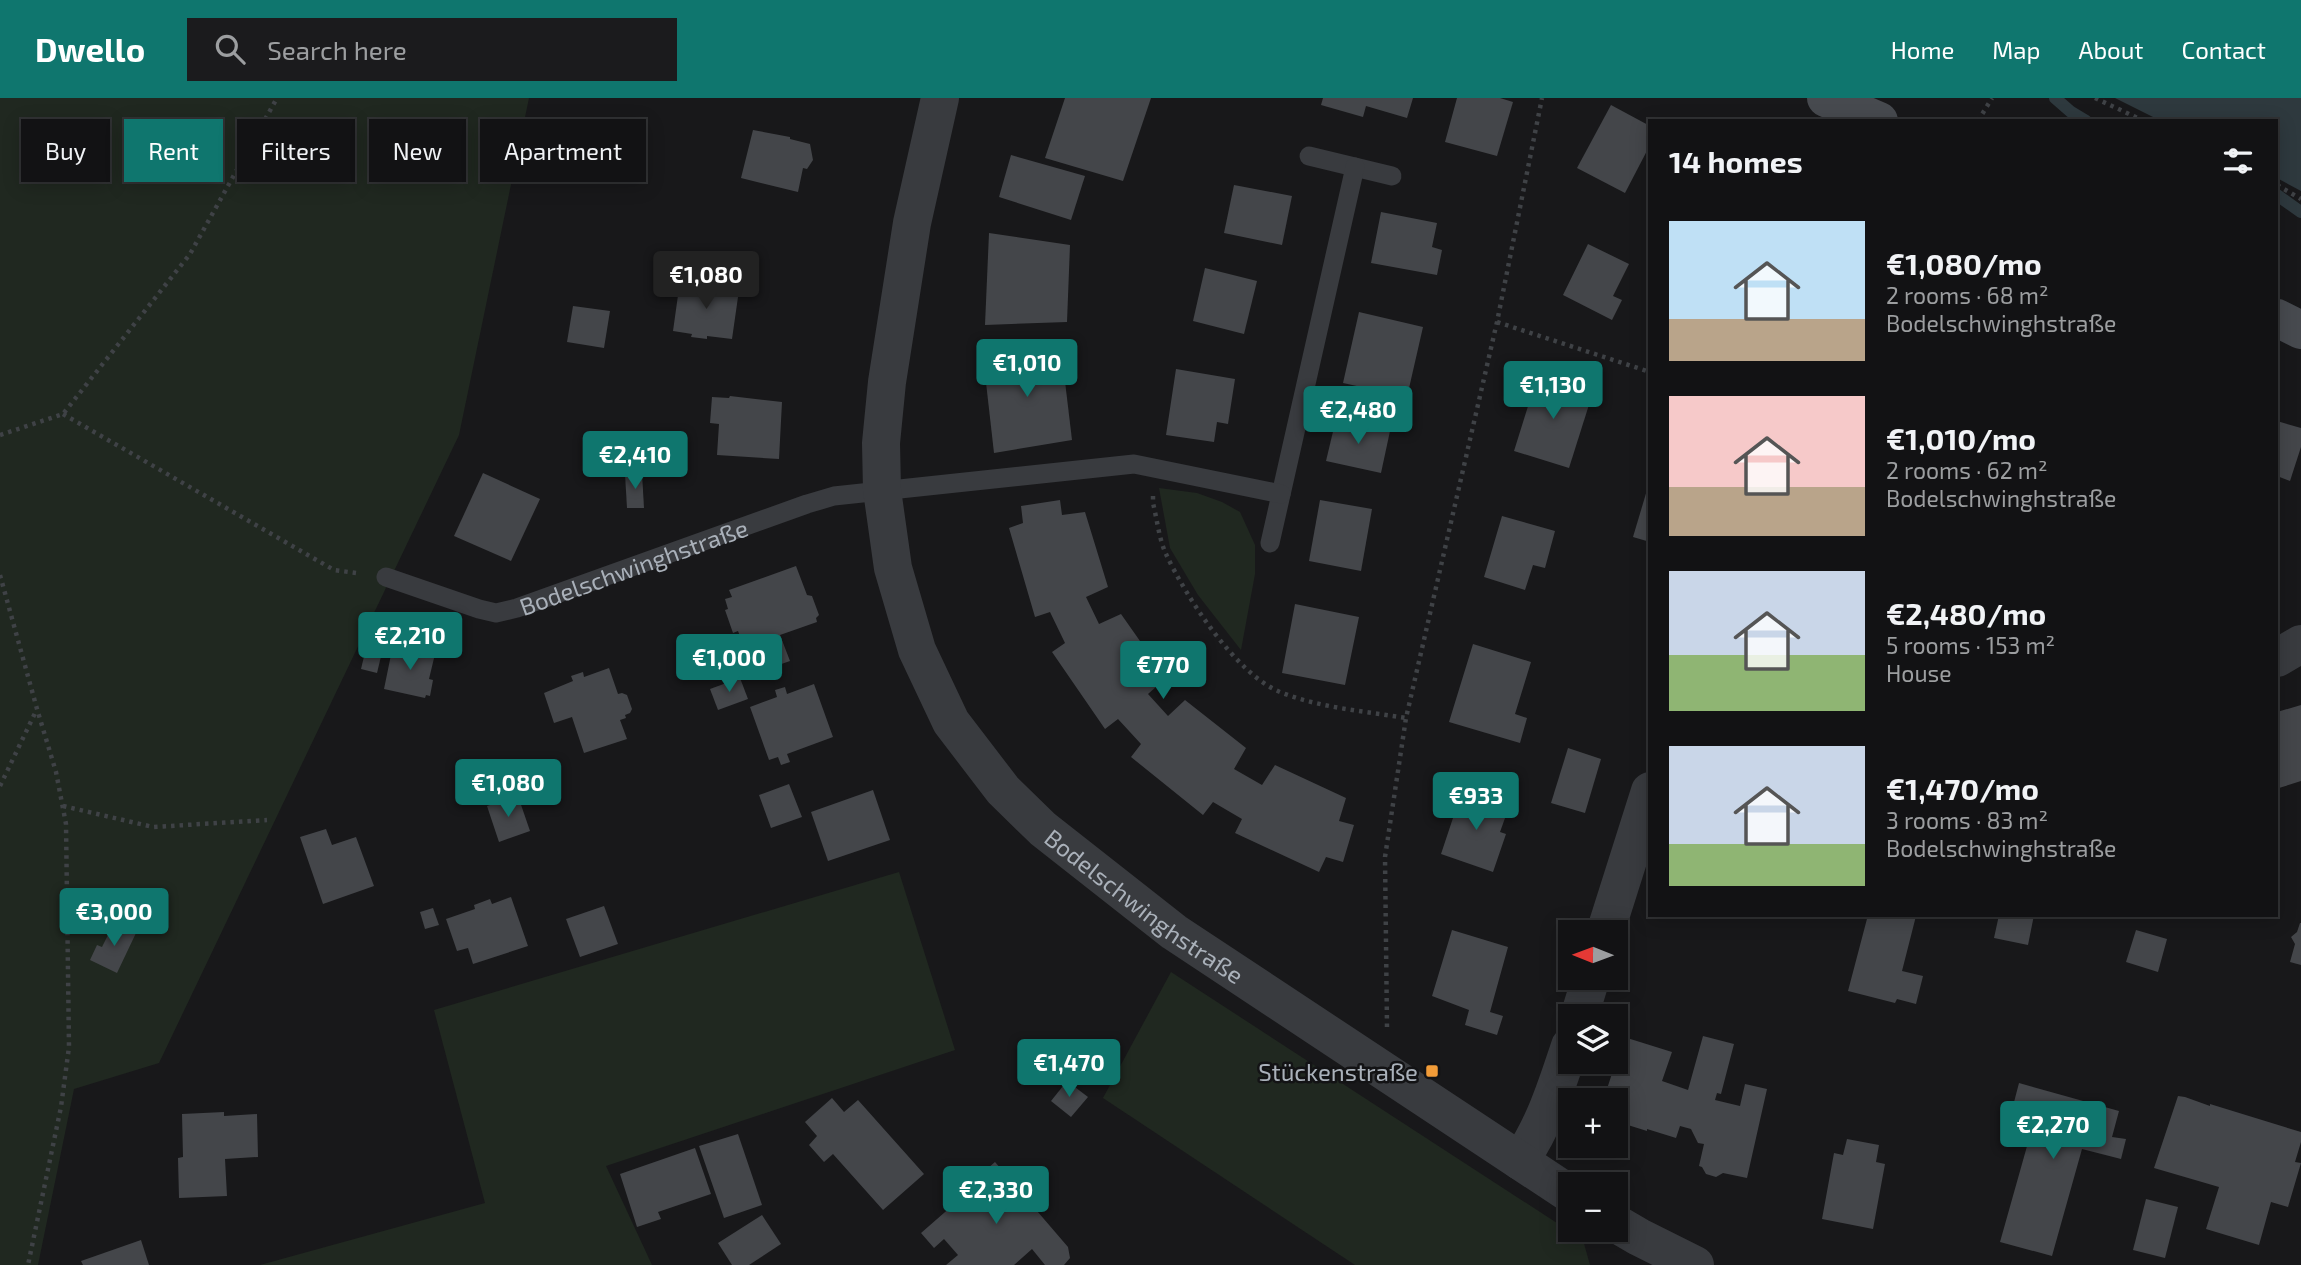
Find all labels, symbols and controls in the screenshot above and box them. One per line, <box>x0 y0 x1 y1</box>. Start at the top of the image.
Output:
search box <box>187 18 677 81</box>
text: Dwello <box>35 29 145 69</box>
icon: search <box>211 30 249 68</box>
text: Search here <box>267 34 407 65</box>
text: Home <box>1891 35 1954 64</box>
text: Map <box>1992 35 2040 64</box>
text: About <box>2078 35 2144 64</box>
text: Contact <box>2182 35 2266 64</box>
chip: Buy <box>21 119 110 182</box>
chip: Rent <box>124 119 223 182</box>
chip: Filters <box>237 119 355 182</box>
chip: New <box>369 119 466 182</box>
chip: Apartment <box>480 119 646 182</box>
icon: filters <box>2219 142 2257 180</box>
text: 14 homes <box>1669 143 1803 179</box>
text: €1,080/mo <box>1886 245 2042 281</box>
icon: home <box>1725 249 1809 333</box>
pin: €1,080 <box>649 252 763 311</box>
text: €1,080 <box>669 260 743 288</box>
text: 2 rooms · 68 m² <box>1886 281 2049 309</box>
text: Bodelschwinghstraße <box>1886 309 2116 337</box>
pin: €1,010 <box>970 340 1084 399</box>
text: €1,010 <box>992 348 1062 376</box>
pin: €1,130 <box>1496 362 1610 421</box>
text: €1,130 <box>1520 370 1586 398</box>
pin: €2,480 <box>1301 386 1415 446</box>
text: €2,480 <box>1319 395 1397 423</box>
text: €1,010/mo <box>1886 420 2036 456</box>
icon: home <box>1725 424 1809 508</box>
pin: €2,410 <box>578 432 692 491</box>
text: €2,410 <box>599 440 671 468</box>
text: 2 rooms · 62 m² <box>1886 456 2048 484</box>
text: Bodelschwinghstraße <box>1886 484 2116 512</box>
street label: Bodelschwinghstraße <box>515 512 751 621</box>
text: €2,480/mo <box>1886 595 2046 631</box>
icon: home <box>1725 599 1809 683</box>
pin: €2,210 <box>353 612 467 672</box>
text: €2,210 <box>374 621 446 649</box>
text: 5 rooms · 153 m² <box>1886 631 2055 659</box>
pin: €1,000 <box>672 634 786 694</box>
pin: €770 <box>1122 642 1204 701</box>
text: €1,000 <box>692 643 766 671</box>
text: €770 <box>1136 650 1190 678</box>
text: House <box>1886 659 1952 687</box>
pin: €1,080 <box>451 760 565 819</box>
text: €1,080 <box>471 768 545 796</box>
text: €1,470/mo <box>1886 770 2039 806</box>
pin: €933 <box>1435 772 1517 832</box>
icon: home <box>1725 774 1809 858</box>
text: €933 <box>1449 781 1503 809</box>
text: 3 rooms · 83 m² <box>1886 806 2048 834</box>
street label: Bodelschwinghstraße <box>1040 822 1250 989</box>
text: Bodelschwinghstraße <box>1886 834 2116 862</box>
pin: €3,000 <box>57 888 171 948</box>
text: €3,000 <box>76 897 152 925</box>
north arrow <box>1558 920 1628 990</box>
map controls <box>1558 920 1628 1242</box>
button: layers <box>1558 1004 1628 1074</box>
pin: €1,470 <box>1012 1040 1126 1099</box>
text: €1,470 <box>1033 1048 1105 1076</box>
place label: Stückenstraße <box>1258 1057 1418 1086</box>
marker: Stückenstraße <box>1424 1063 1440 1079</box>
button: + <box>1558 1088 1628 1158</box>
pin: €2,270 <box>1996 1102 2110 1161</box>
text: €2,270 <box>2016 1110 2090 1138</box>
pin: €2,330 <box>939 1166 1053 1226</box>
button: − <box>1558 1172 1628 1242</box>
text: €2,330 <box>959 1175 1033 1203</box>

